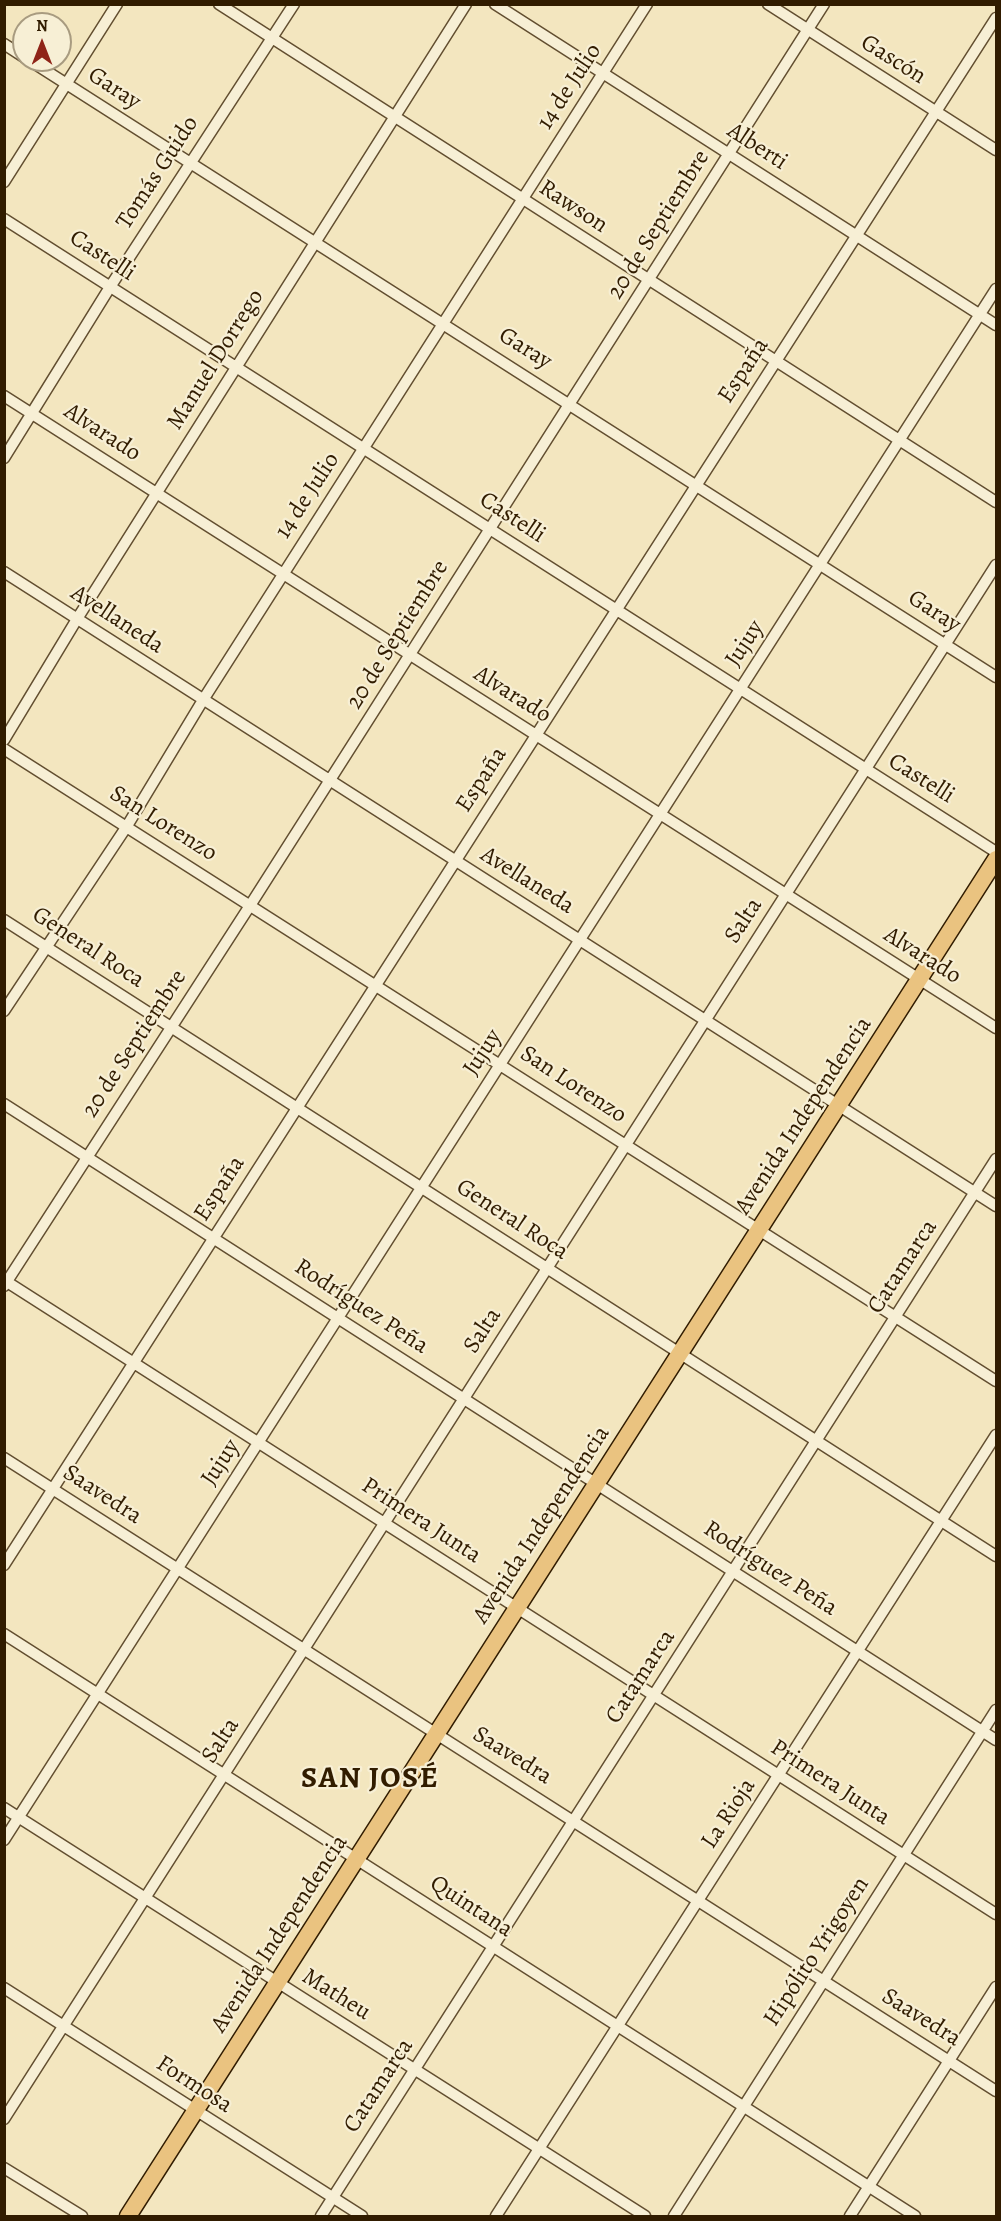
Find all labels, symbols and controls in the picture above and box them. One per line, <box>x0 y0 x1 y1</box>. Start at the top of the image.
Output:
north arrow <box>12 12 72 72</box>
text: N <box>36 15 48 37</box>
street label: Gascón <box>855 29 931 91</box>
street label: 14 de Julio <box>532 39 608 135</box>
street label: Garay <box>82 61 146 117</box>
street label: Tomás Guido <box>111 111 205 235</box>
street label: Alberti <box>721 117 793 177</box>
street label: 20 de Septiembre <box>602 145 716 305</box>
street label: Rawson <box>533 174 613 240</box>
street label: Castelli <box>64 224 140 288</box>
street label: Manuel Dorrego <box>161 284 271 436</box>
street label: Garay <box>493 322 557 376</box>
street label: España <box>712 333 776 409</box>
street label: Alvarado <box>58 398 146 468</box>
street label: 14 de Julio <box>270 448 346 544</box>
street label: Castelli <box>474 486 550 550</box>
street label: 20 de Septiembre <box>341 555 455 715</box>
street label: Avellaneda <box>65 579 169 661</box>
street label: Garay <box>902 584 966 640</box>
street label: Jujuy <box>719 615 771 673</box>
street label: Alvarado <box>468 660 556 730</box>
street label: España <box>450 742 514 818</box>
street label: Castelli <box>882 747 960 811</box>
street label: San Lorenzo <box>104 780 222 868</box>
street label: Avellaneda <box>475 841 579 921</box>
street label: Salta <box>719 893 769 949</box>
street label: General Roca <box>27 901 149 995</box>
street label: Alvarado <box>878 921 966 991</box>
street label: 20 de Septiembre <box>77 965 193 1123</box>
street label: Avenida Independencia <box>729 1012 879 1220</box>
street label: Jujuy <box>457 1024 509 1082</box>
street label: San Lorenzo <box>514 1040 632 1130</box>
street label: España <box>188 1151 252 1227</box>
street label: General Roca <box>451 1173 573 1267</box>
street label: Catamarca <box>862 1214 944 1320</box>
street label: Rodríguez Peña <box>289 1253 433 1361</box>
street label: Salta <box>458 1303 508 1359</box>
street label: Avenida Independencia <box>467 1421 617 1629</box>
street label: Jujuy <box>195 1434 247 1492</box>
street label: Saavedra <box>57 1459 147 1531</box>
street label: Primera Junta <box>356 1472 486 1570</box>
street label: Rodríguez Peña <box>698 1515 842 1623</box>
street label: Catamarca <box>600 1624 682 1730</box>
street label: Salta <box>196 1713 246 1769</box>
street label: Saavedra <box>467 1720 557 1792</box>
street label: Primera Junta <box>765 1734 895 1832</box>
district label: SAN JOSÉ <box>301 1762 439 1798</box>
street label: La Rioja <box>696 1773 762 1855</box>
street label: Avenida Independencia <box>205 1830 355 2038</box>
street label: Quintana <box>424 1870 518 1944</box>
street label: Hipólito Yrigoyen <box>758 1872 876 2032</box>
street label: Matheu <box>296 1963 376 2027</box>
street label: Saavedra <box>876 1982 966 2054</box>
street label: Catamarca <box>338 2033 420 2139</box>
street label: Formosa <box>150 2050 238 2120</box>

